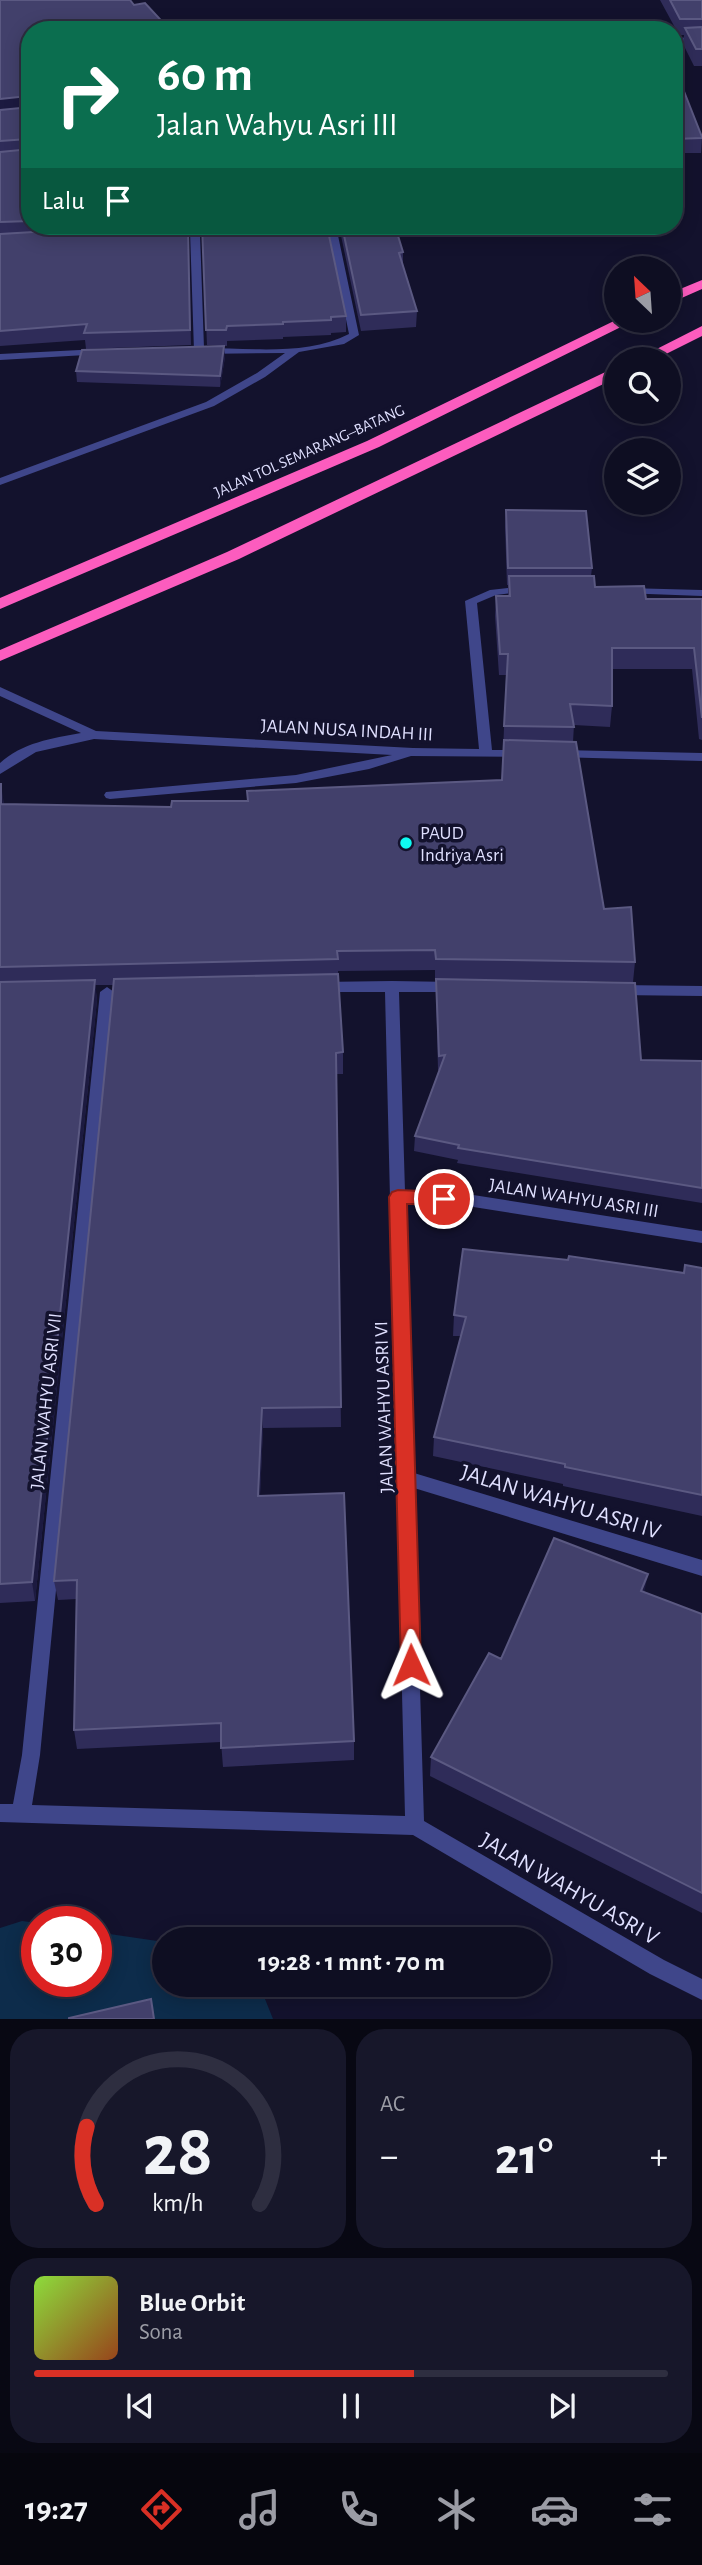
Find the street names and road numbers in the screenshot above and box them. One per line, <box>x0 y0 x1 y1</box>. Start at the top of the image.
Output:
street label: JALAN TOL SEMARANG–BATANG <box>212 402 407 500</box>
street label: JALAN NUSA INDAH III <box>260 717 433 744</box>
street label: JALAN WAHYU ASRI III <box>488 1176 660 1221</box>
street label: JALAN WAHYU ASRI VII <box>28 1312 65 1490</box>
street label: JALAN WAHYU ASRI VI <box>372 1321 397 1493</box>
street label: JALAN WAHYU ASRI IV <box>458 1461 663 1544</box>
street label: JALAN WAHYU ASRI V <box>476 1829 663 1950</box>

